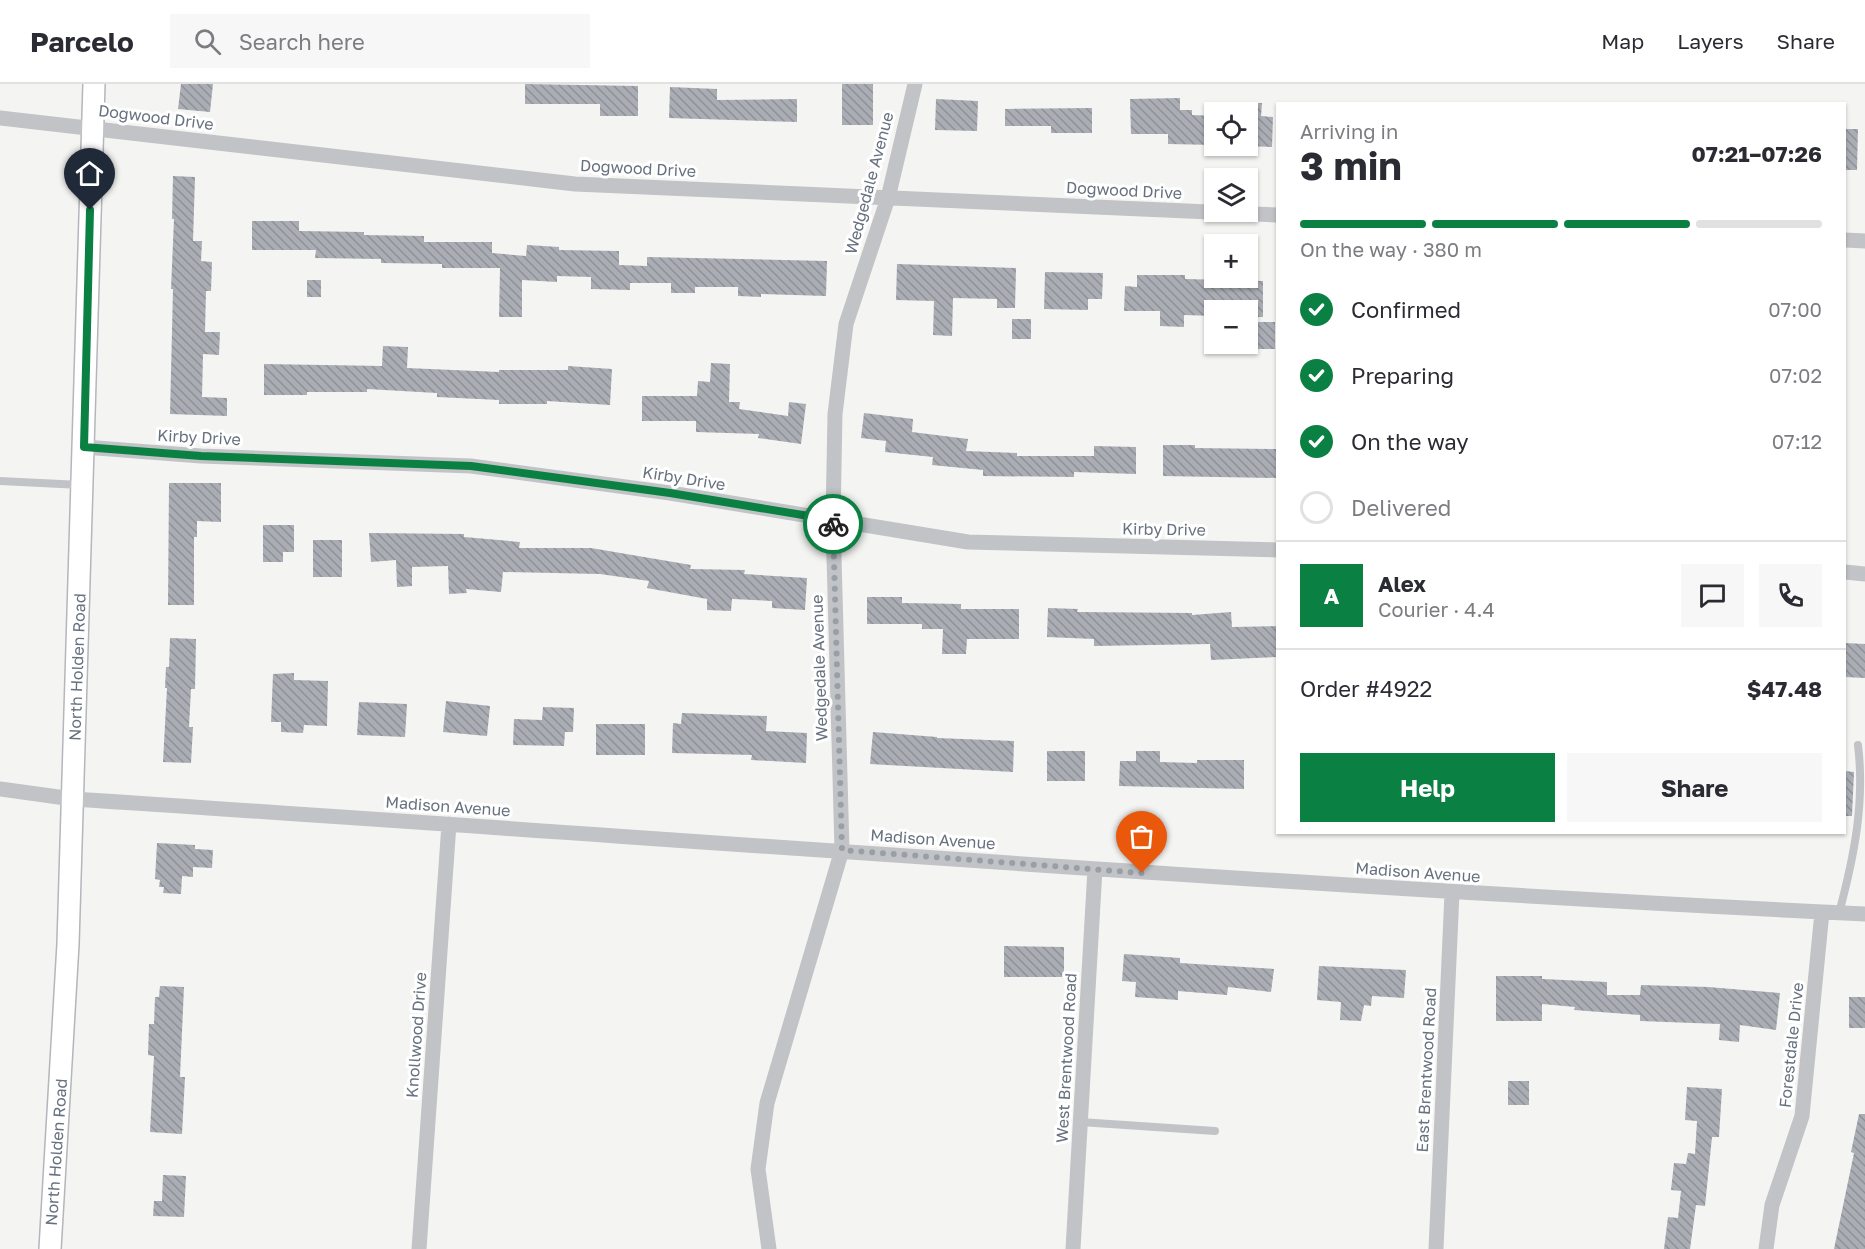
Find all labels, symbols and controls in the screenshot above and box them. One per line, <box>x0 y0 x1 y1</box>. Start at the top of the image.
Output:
search box <box>170 14 590 68</box>
text: Parcelo <box>30 25 134 58</box>
icon: search <box>191 25 224 58</box>
text: Search here <box>239 28 365 55</box>
text: Map <box>1601 28 1644 54</box>
text: Layers <box>1677 28 1744 54</box>
text: Share <box>1777 28 1835 54</box>
street label: Dogwood Drive <box>97 100 215 134</box>
map controls <box>1204 102 1258 354</box>
button: locate <box>1204 102 1258 156</box>
street label: Wedgedale Avenue <box>840 110 898 256</box>
text: Arriving in <box>1300 119 1398 143</box>
text: 07:21–07:26 <box>1692 140 1822 167</box>
text: 3 min <box>1300 142 1402 189</box>
pin <box>64 148 115 210</box>
street label: Dogwood Drive <box>579 155 697 181</box>
icon: home <box>73 157 106 190</box>
button: layers <box>1204 168 1258 222</box>
street label: Dogwood Drive <box>1065 177 1183 203</box>
button: + <box>1204 234 1258 288</box>
text: On the way · 380 m <box>1300 237 1482 261</box>
icon: check <box>1300 293 1333 326</box>
text: Confirmed <box>1351 296 1461 323</box>
text: 07:00 <box>1768 297 1822 321</box>
button: − <box>1204 300 1258 354</box>
icon: check <box>1300 359 1333 392</box>
text: Preparing <box>1351 362 1454 389</box>
text: 07:02 <box>1769 363 1822 387</box>
street label: Kirby Drive <box>157 425 241 449</box>
icon: check <box>1300 425 1333 458</box>
text: On the way <box>1351 428 1469 455</box>
text: 07:12 <box>1772 429 1822 453</box>
street label: Kirby Drive <box>641 462 727 494</box>
courier <box>803 494 863 554</box>
text: Delivered <box>1351 494 1451 521</box>
icon: bike <box>817 508 850 541</box>
street label: Kirby Drive <box>1122 518 1206 540</box>
button: chat <box>1681 564 1744 627</box>
button: phone <box>1759 564 1822 627</box>
text: Alex <box>1378 570 1426 597</box>
text: A <box>1324 582 1339 609</box>
street label: North Holden Road <box>64 593 90 741</box>
street label: Wedgedale Avenue <box>806 594 832 742</box>
text: Courier · 4.4 <box>1378 597 1495 621</box>
text: Order #4922 <box>1300 675 1432 702</box>
text: $47.48 <box>1747 675 1822 702</box>
button: Help <box>1300 753 1555 822</box>
button: Share <box>1567 753 1822 822</box>
street label: Madison Avenue <box>385 792 511 820</box>
pin <box>1116 811 1167 873</box>
icon: bag <box>1125 820 1158 853</box>
street label: Madison Avenue <box>870 825 996 853</box>
street label: Madison Avenue <box>1355 858 1481 886</box>
street label: Knollwood Drive <box>402 971 430 1099</box>
street label: West Brentwood Road <box>1052 972 1080 1144</box>
street label: Forestdale Drive <box>1774 981 1808 1109</box>
street label: East Brentwood Road <box>1412 987 1440 1153</box>
street label: North Holden Road <box>41 1078 71 1226</box>

